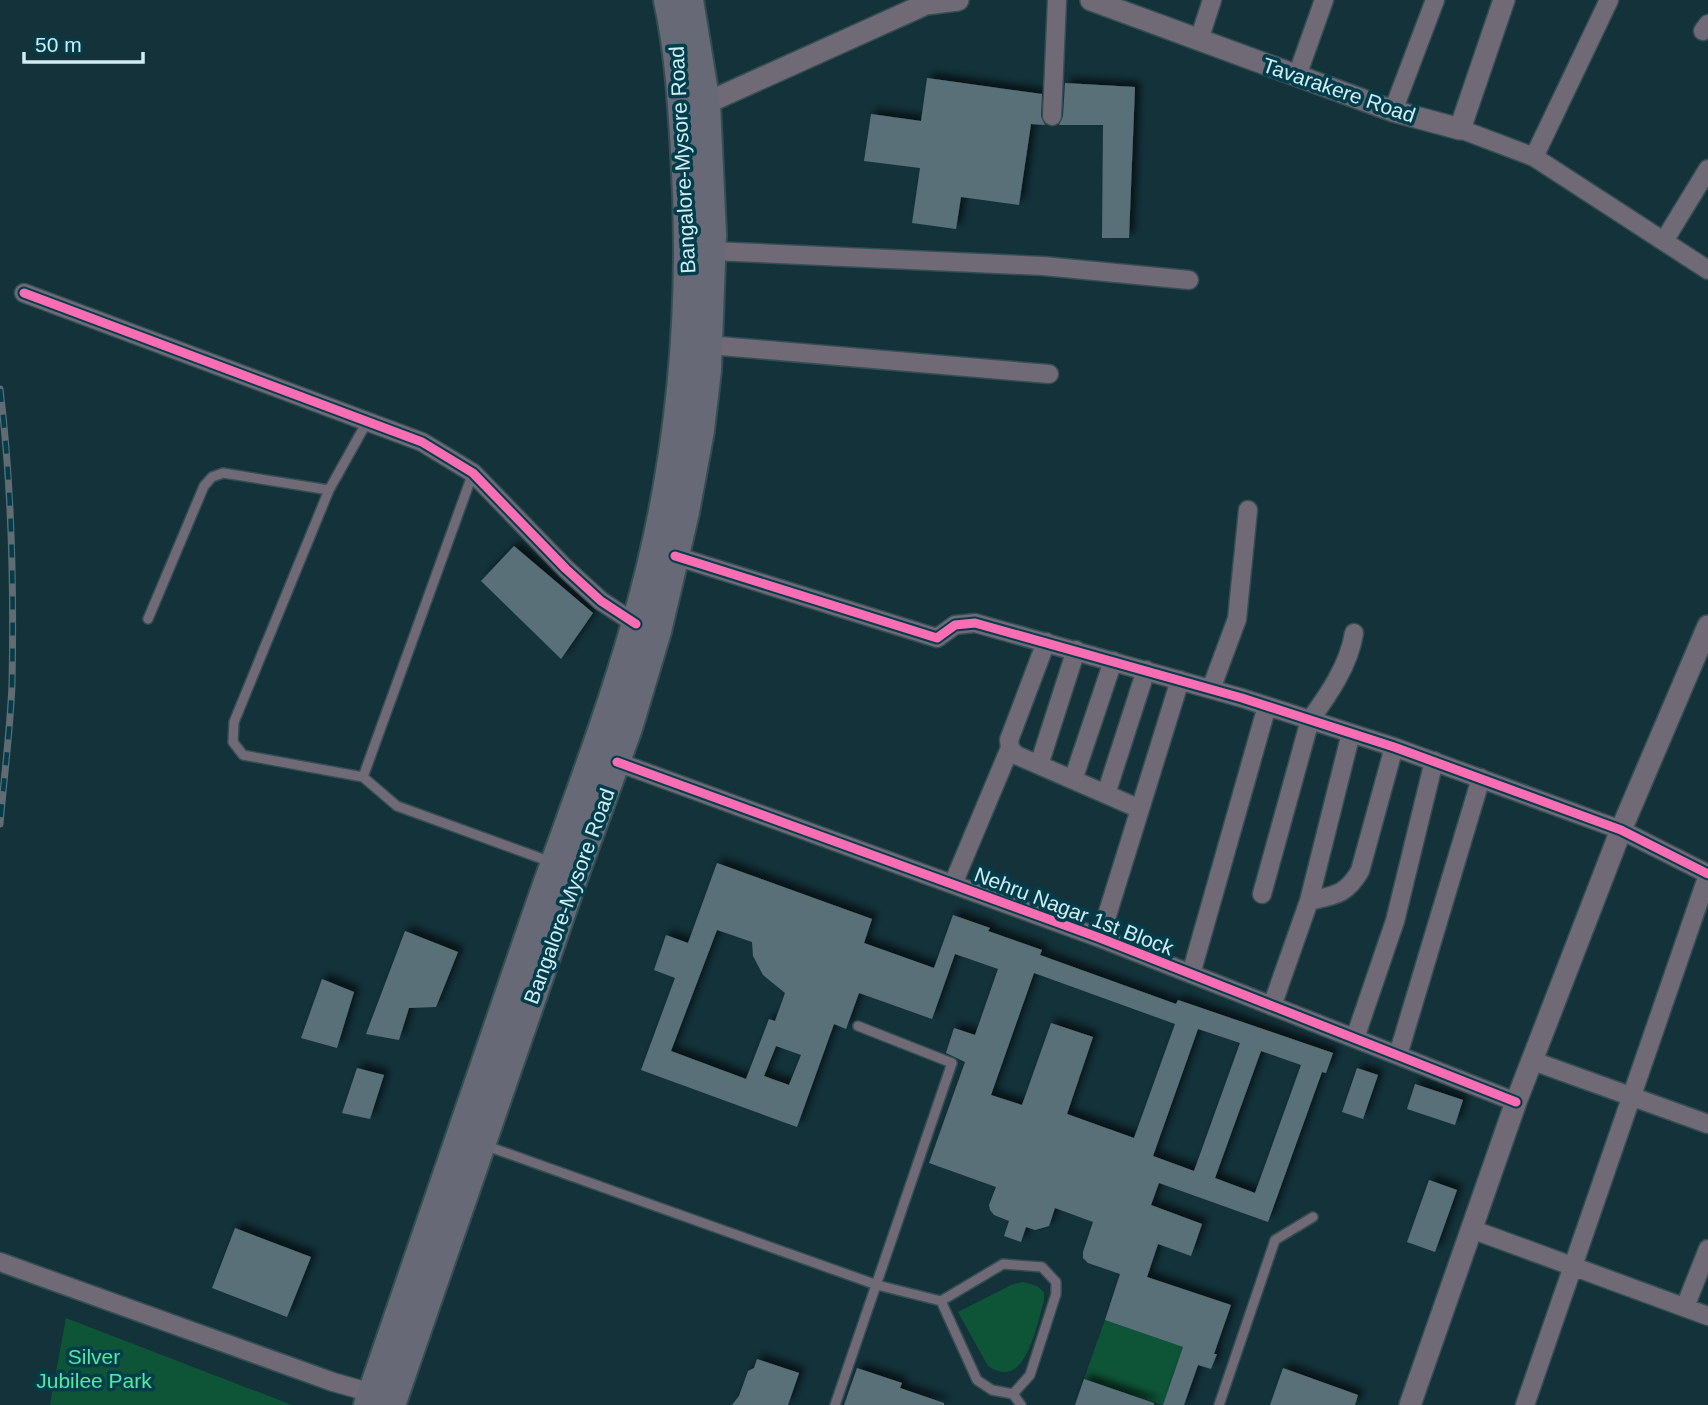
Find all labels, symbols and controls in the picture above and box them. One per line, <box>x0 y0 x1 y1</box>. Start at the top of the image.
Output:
scale bar <box>24 21 144 65</box>
text: 50 m <box>35 33 82 56</box>
street label: Bangalore-Mysore Road <box>665 46 699 274</box>
street label: Tavarakere Road <box>1260 53 1418 127</box>
street label: Bangalore-Mysore Road <box>519 785 619 1007</box>
street label: Nehru Nagar 1st Block <box>971 862 1177 960</box>
park label: Silver Jubilee Park <box>36 1345 152 1392</box>

